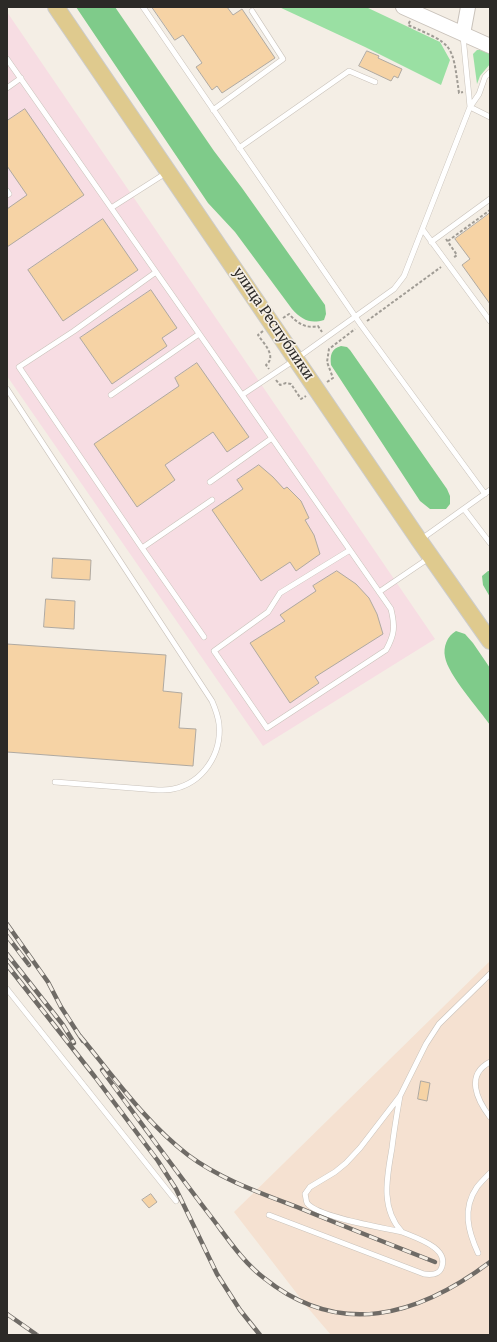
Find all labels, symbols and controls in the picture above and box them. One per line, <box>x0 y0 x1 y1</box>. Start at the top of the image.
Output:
street label: улица Республики <box>229 265 317 383</box>

